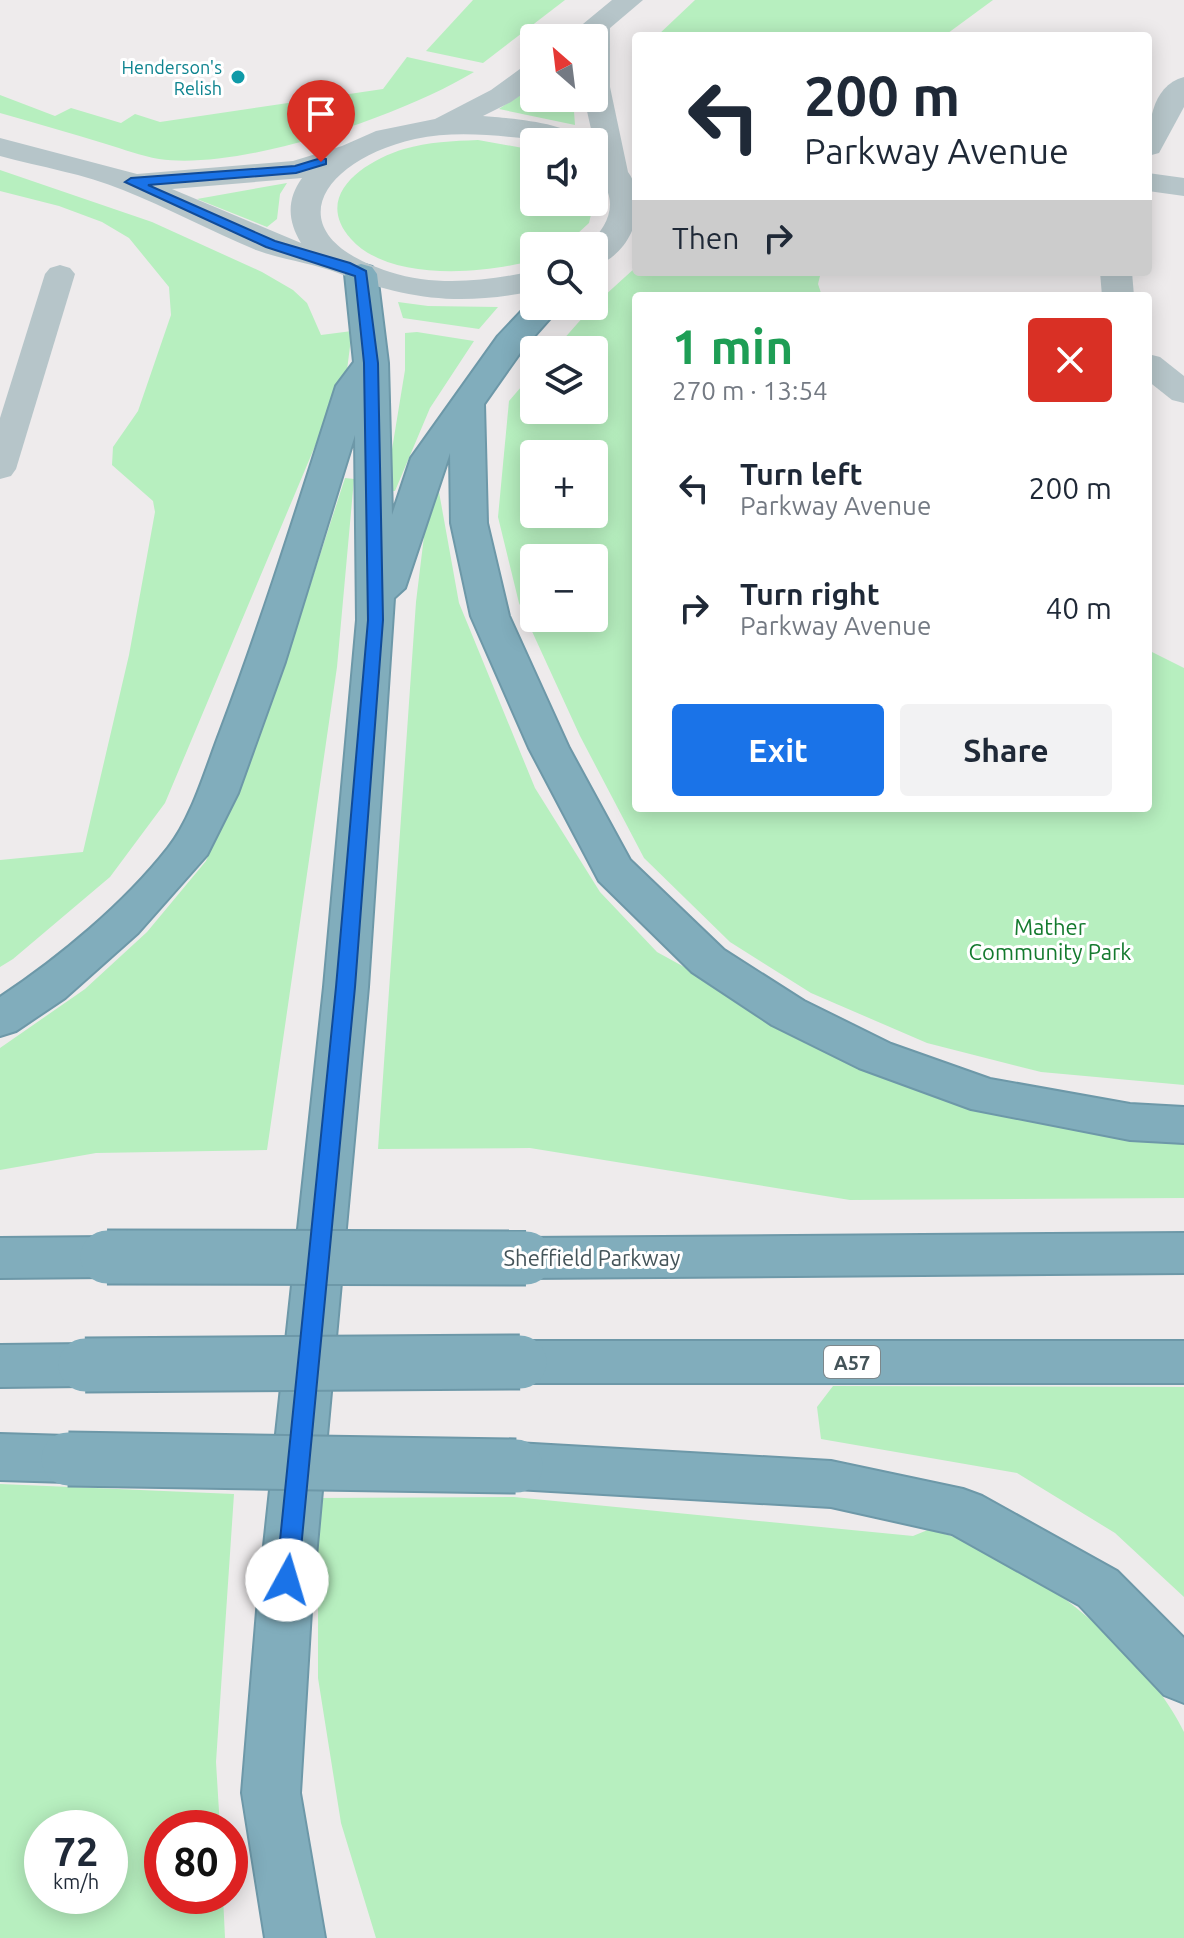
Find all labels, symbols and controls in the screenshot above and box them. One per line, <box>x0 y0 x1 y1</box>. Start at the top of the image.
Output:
north arrow <box>520 24 608 112</box>
map controls <box>520 24 608 632</box>
place label: Henderson's Relish <box>122 57 222 98</box>
icon: left <box>672 64 776 168</box>
text: 200 m <box>804 64 960 127</box>
marker: Henderson's Relish <box>229 68 247 86</box>
pin <box>287 80 355 162</box>
icon: arrive <box>299 92 343 136</box>
button: sound <box>520 128 608 216</box>
text: Parkway Avenue <box>804 130 1069 171</box>
icon: right <box>756 216 800 260</box>
text: Then <box>672 221 740 255</box>
button: search <box>520 232 608 320</box>
button: close <box>1028 318 1112 402</box>
text: 1 min <box>672 319 793 373</box>
button: layers <box>520 336 608 424</box>
text: 270 m · 13:54 <box>672 376 828 405</box>
button: + <box>520 440 608 528</box>
text: Turn left <box>740 457 862 491</box>
icon: left <box>672 466 716 510</box>
text: 200 m <box>1028 471 1112 505</box>
text: Parkway Avenue <box>740 491 931 520</box>
button: − <box>520 544 608 632</box>
text: Turn right <box>740 577 880 611</box>
icon: right <box>672 586 716 630</box>
text: 40 m <box>1045 591 1112 625</box>
text: Parkway Avenue <box>740 611 931 640</box>
button: Exit <box>672 704 884 796</box>
button: Share <box>900 704 1112 796</box>
park label: Mather Community Park <box>969 914 1131 964</box>
street label: Sheffield Parkway <box>504 1245 681 1270</box>
road number: A57 <box>824 1346 880 1378</box>
position arrow <box>245 1538 329 1622</box>
speed limit sign: 80 <box>144 1810 248 1914</box>
text: 72 <box>53 1829 99 1874</box>
text: km/h <box>53 1870 99 1893</box>

